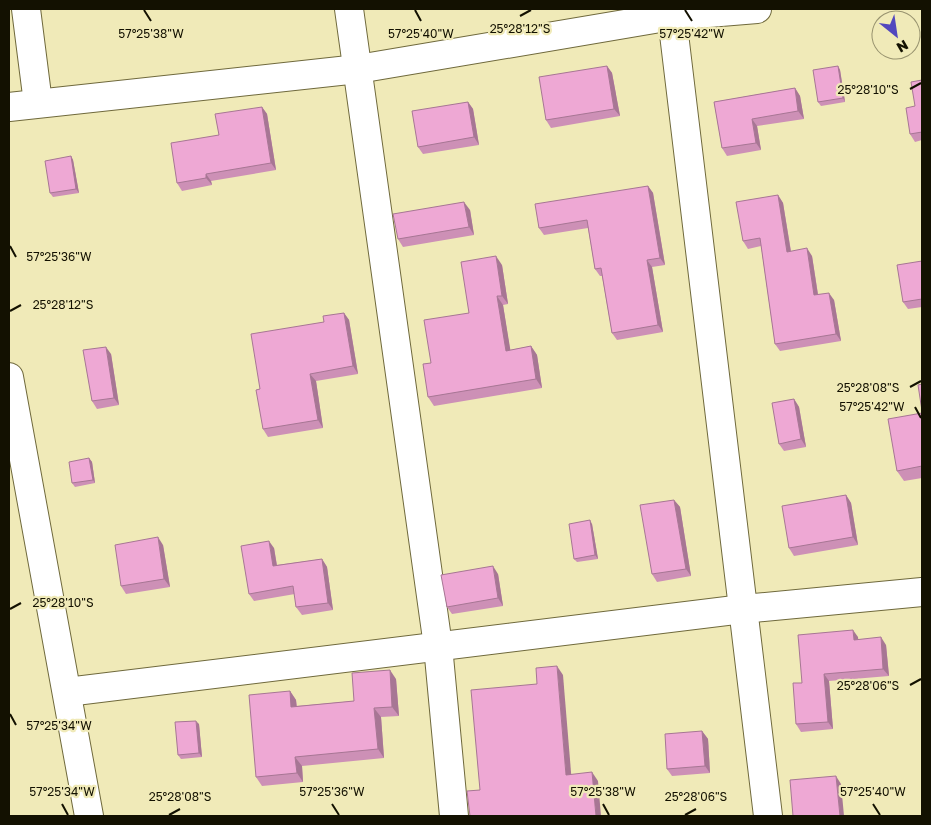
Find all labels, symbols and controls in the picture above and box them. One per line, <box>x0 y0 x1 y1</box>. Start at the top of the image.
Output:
north arrow <box>871 10 921 60</box>
text: 25°28'12"S <box>490 21 551 36</box>
text: 57°25'38"W <box>118 26 184 41</box>
text: 57°25'40"W <box>388 26 454 41</box>
text: 57°25'42"W <box>659 26 725 41</box>
text: N <box>894 37 912 57</box>
text: 25°28'10"S <box>837 82 899 97</box>
text: 57°25'36"W <box>26 249 92 264</box>
text: 25°28'12"S <box>33 297 94 312</box>
text: 25°28'08"S <box>837 380 900 395</box>
text: 57°25'42"W <box>839 399 905 414</box>
text: 25°28'10"S <box>32 595 94 610</box>
text: 25°28'06"S <box>837 678 900 693</box>
text: 57°25'34"W <box>26 718 92 733</box>
text: 57°25'34"W <box>29 784 95 799</box>
text: 57°25'36"W <box>299 784 365 799</box>
text: 57°25'38"W <box>570 784 636 799</box>
text: 57°25'40"W <box>840 784 906 799</box>
text: 25°28'08"S <box>149 789 212 804</box>
text: 25°28'06"S <box>665 789 728 804</box>

